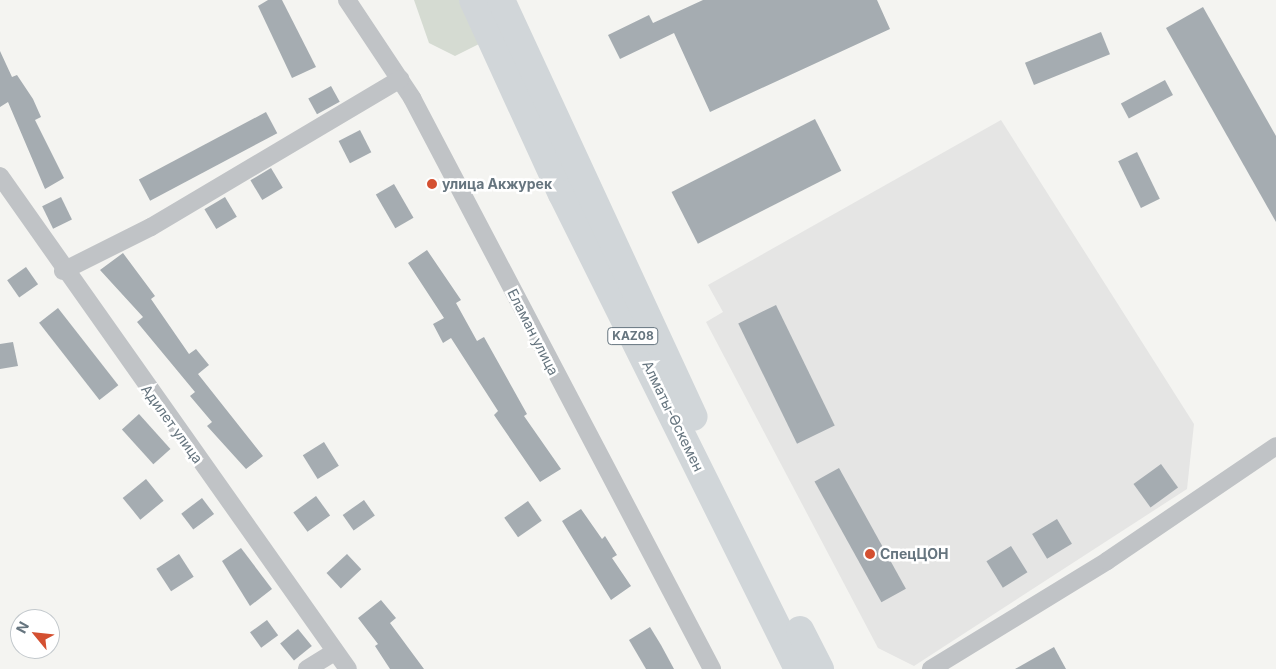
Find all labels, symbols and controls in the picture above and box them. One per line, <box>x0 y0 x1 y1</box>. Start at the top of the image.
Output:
place label: улица Акжурек <box>442 176 552 192</box>
marker: улица Акжурек <box>426 178 438 190</box>
street label: Еламан улица <box>504 286 562 378</box>
road number: KAZ08 <box>607 326 659 346</box>
street label: Алматы-Өскемен <box>639 358 707 474</box>
street label: Адилет улица <box>138 381 206 467</box>
place label: СпецЦОН <box>880 546 948 562</box>
marker: СпецЦОН <box>864 548 876 560</box>
north arrow <box>10 609 60 659</box>
text: N <box>12 618 32 636</box>

